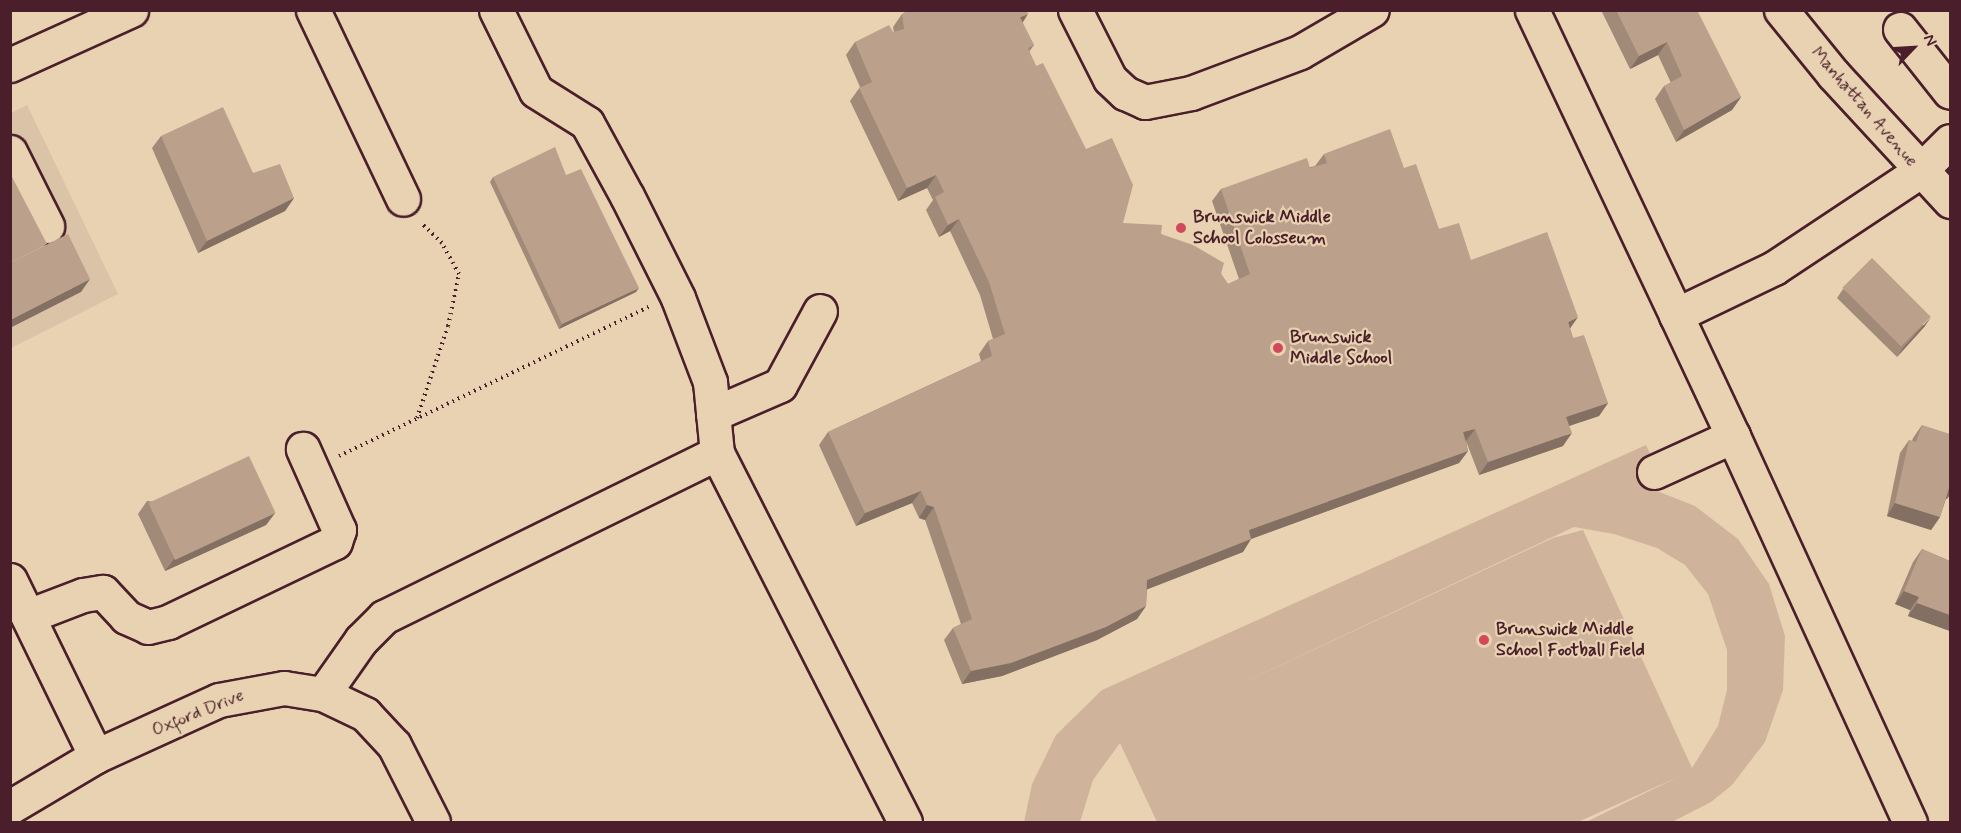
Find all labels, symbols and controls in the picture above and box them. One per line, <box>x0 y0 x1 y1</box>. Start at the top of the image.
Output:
north arrow <box>1883 18 1943 78</box>
text: N <box>1918 31 1942 49</box>
street label: Manhattan Avenue <box>1807 44 1921 170</box>
place label: Brunswick Middle School Colosseum <box>1193 207 1331 250</box>
marker: Brunswick Middle School Colosseum <box>1174 221 1188 235</box>
place label: Brunswick Middle School <box>1290 327 1393 370</box>
marker: Brunswick Middle School <box>1271 341 1285 355</box>
place label: Brunswick Middle School Football Field <box>1496 619 1647 662</box>
marker: Brunswick Middle School Football Field <box>1477 633 1491 647</box>
street label: Oxford Drive <box>149 685 247 741</box>

